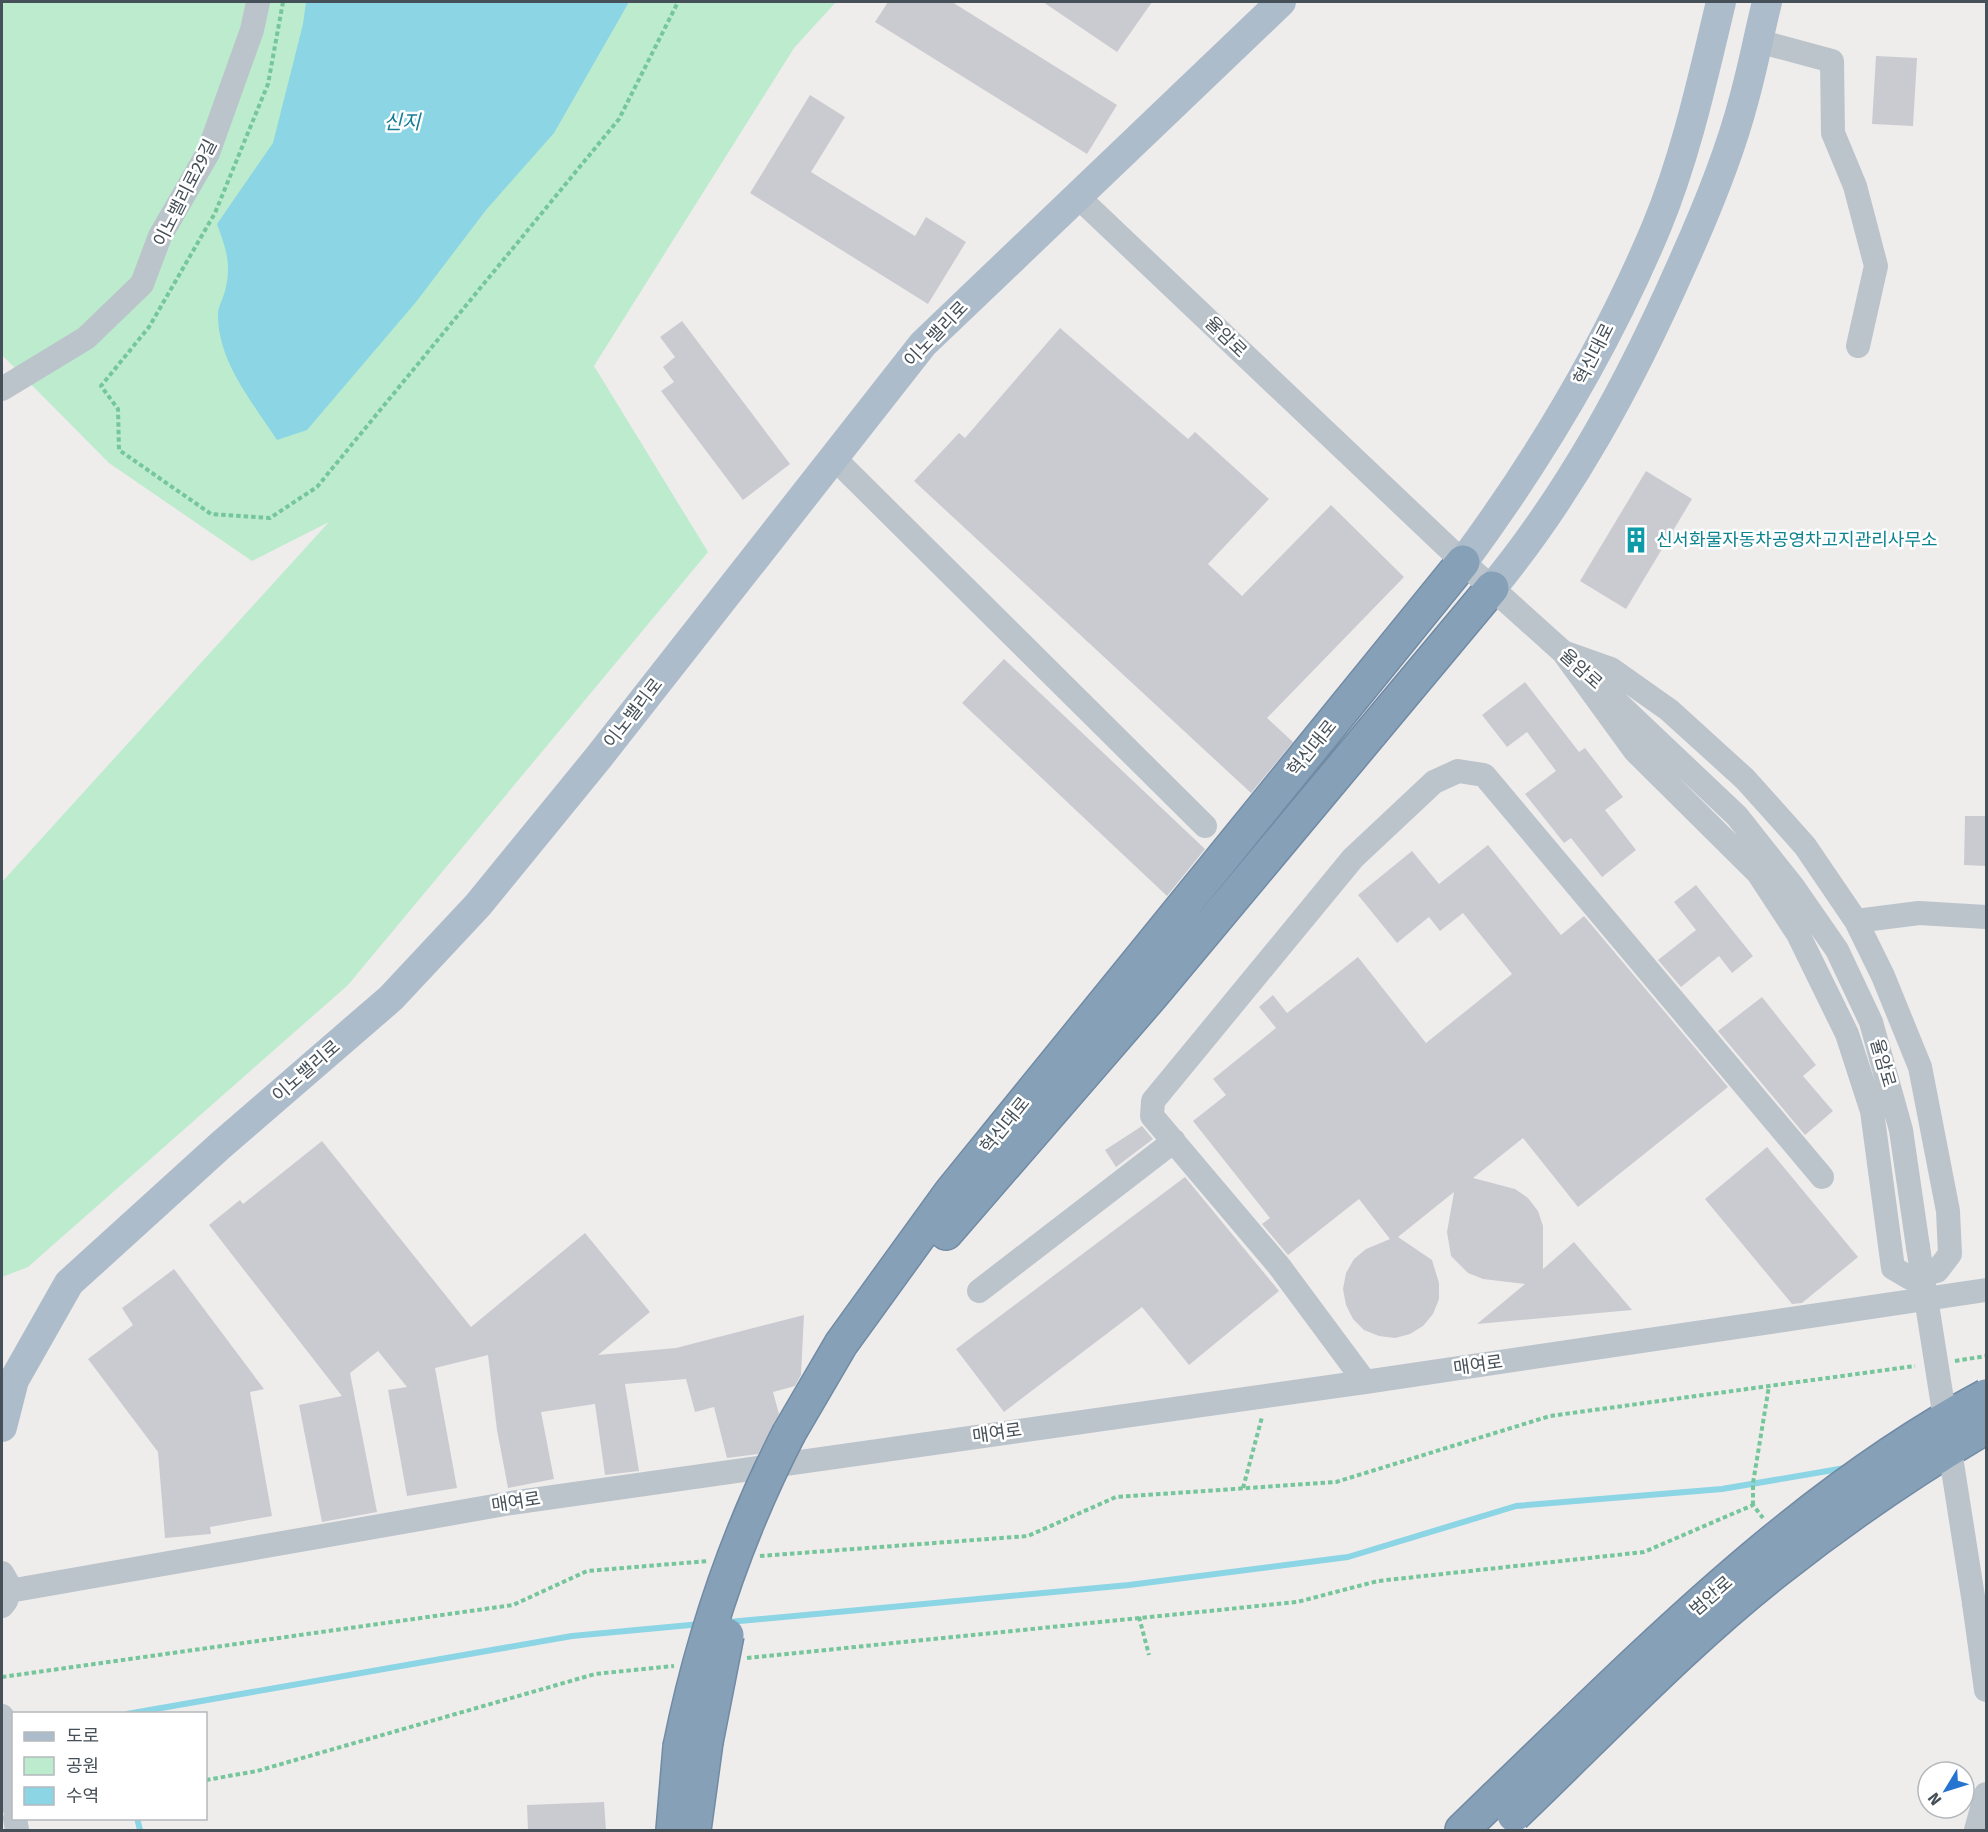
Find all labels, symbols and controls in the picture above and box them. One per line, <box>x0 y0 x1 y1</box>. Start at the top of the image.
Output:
water label: 신지 <box>384 110 422 134</box>
street label: 이노밸리로29길 <box>149 136 221 250</box>
street label: 이노밸리로 <box>899 297 973 371</box>
street label: 율암로 <box>1200 312 1252 362</box>
street label: 혁신대로 <box>1569 319 1619 389</box>
building icon: 신서화물자동차공영차고지관리사무소 <box>1621 525 1651 555</box>
place label: 신서화물자동차공영차고지관리사무소 <box>1656 529 1938 551</box>
street label: 율암로 <box>1555 644 1607 694</box>
street label: 이노밸리로 <box>599 674 667 752</box>
street label: 혁신대로 <box>1283 715 1341 781</box>
street label: 이노밸리로 <box>268 1036 344 1106</box>
street label: 율암로 <box>1866 1036 1900 1090</box>
street label: 혁신대로 <box>976 1092 1034 1158</box>
street label: 매여로 <box>1452 1351 1504 1379</box>
street label: 매여로 <box>971 1419 1023 1447</box>
street label: 매여로 <box>490 1487 542 1517</box>
street label: 범안로 <box>1685 1571 1737 1621</box>
legend <box>12 1712 207 1820</box>
text: 도로 <box>66 1725 99 1747</box>
text: 공원 <box>66 1755 99 1777</box>
north arrow <box>1916 1760 1976 1820</box>
text: 수역 <box>66 1785 99 1807</box>
text: N <box>1924 1789 1945 1809</box>

